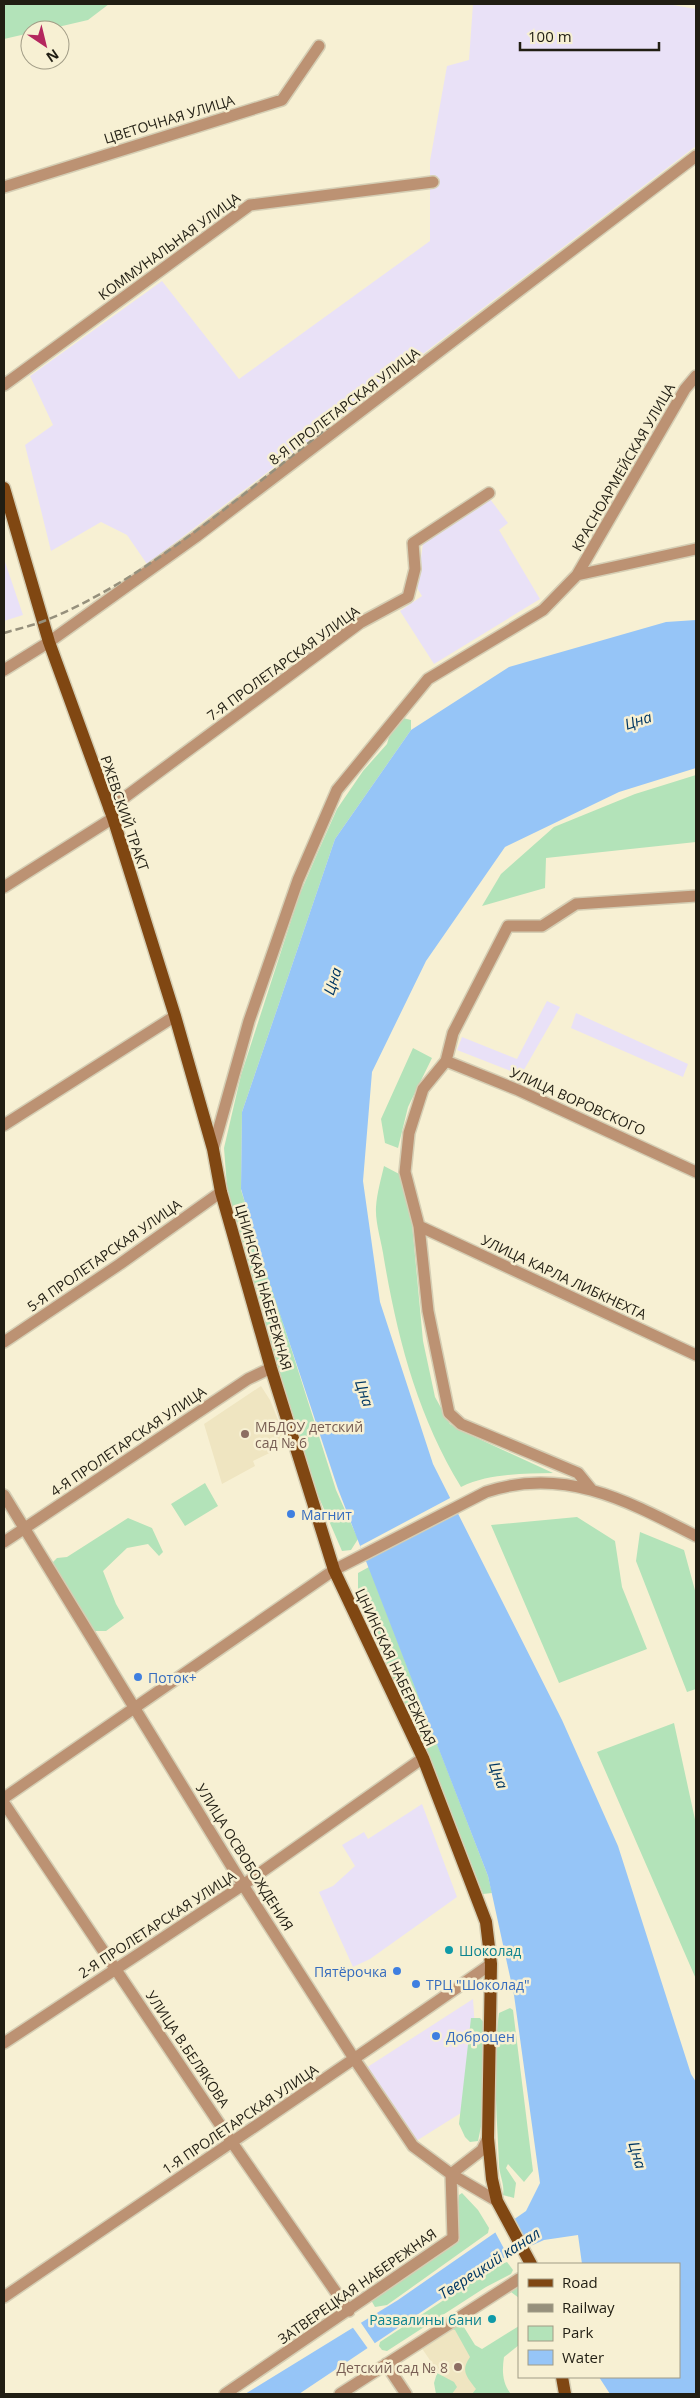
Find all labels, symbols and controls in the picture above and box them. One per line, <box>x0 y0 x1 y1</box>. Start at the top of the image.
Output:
north arrow <box>20 20 70 70</box>
scale bar <box>520 20 659 52</box>
text: 100 m <box>528 26 572 46</box>
text: N <box>43 45 63 67</box>
street label: ЦВЕТОЧНАЯ УЛИЦА <box>101 90 237 148</box>
street label: КОММУНАЛЬНАЯ УЛИЦА <box>94 188 244 304</box>
street label: 8-Я ПРОЛЕТАРСКАЯ УЛИЦА <box>265 343 423 469</box>
street label: КРАСНОАРМЕЙСКАЯ УЛИЦА <box>567 379 679 555</box>
street label: 7-Я ПРОЛЕТАРСКАЯ УЛИЦА <box>203 601 363 725</box>
water label: Цна <box>622 706 655 734</box>
street label: РЖЕВСКИЙ ТРАКТ <box>96 753 154 873</box>
water label: Цна <box>318 964 346 997</box>
street label: УЛИЦА ВОРОВСКОГО <box>507 1062 649 1140</box>
street label: 5-Я ПРОЛЕТАРСКАЯ УЛИЦА <box>23 1194 185 1316</box>
street label: ЦНИНСКАЯ НАБЕРЕЖНАЯ <box>231 1202 297 1372</box>
street label: УЛИЦА КАРЛА ЛИБКНЕХТА <box>478 1230 650 1324</box>
water label: Цна <box>351 1377 379 1410</box>
street label: 4-Я ПРОЛЕТАРСКАЯ УЛИЦА <box>46 1382 210 1500</box>
place label: МБДОУ детский сад № 6 <box>255 1417 363 1452</box>
marker: МБДОУ детский сад № 6 <box>239 1428 251 1440</box>
place label: Магнит <box>301 1505 352 1524</box>
marker: Магнит <box>285 1508 297 1520</box>
street label: ЦНИНСКАЯ НАБЕРЕЖНАЯ <box>351 1585 441 1749</box>
place label: Поток+ <box>148 1668 197 1687</box>
marker: Поток+ <box>132 1671 144 1683</box>
water label: Цна <box>485 1759 513 1792</box>
street label: УЛИЦА ОСВОБОЖДЕНИЯ <box>192 1780 298 1934</box>
street label: 2-Я ПРОЛЕТАРСКАЯ УЛИЦА <box>75 1866 239 1982</box>
place label: Шоколад <box>459 1941 521 1960</box>
marker: Шоколад <box>443 1944 455 1956</box>
place label: Пятёрочка <box>314 1962 387 1981</box>
marker: Пятёрочка <box>391 1965 403 1977</box>
place label: ТРЦ "Шоколад" <box>426 1975 530 1994</box>
marker: ТРЦ "Шоколад" <box>410 1978 422 1990</box>
street label: УЛИЦА В.БЕЛЯКОВА <box>142 1987 234 2111</box>
place label: Доброцен <box>446 2027 515 2046</box>
marker: Доброцен <box>430 2030 442 2042</box>
street label: 1-Я ПРОЛЕТАРСКАЯ УЛИЦА <box>158 2060 322 2178</box>
water label: Цна <box>624 2139 652 2172</box>
water label: Тверецкий канал <box>434 2223 544 2303</box>
street label: ЗАТВЕРЕЦКАЯ НАБЕРЕЖНАЯ <box>274 2224 440 2348</box>
legend <box>518 2263 680 2378</box>
text: Road <box>562 2272 598 2292</box>
text: Railway <box>562 2297 615 2317</box>
place label: Развалины бани <box>369 2310 482 2329</box>
marker: Развалины бани <box>486 2313 498 2325</box>
text: Park <box>562 2322 593 2342</box>
text: Water <box>562 2347 604 2367</box>
place label: Детский сад № 8 <box>337 2358 448 2377</box>
marker: Детский сад № 8 <box>452 2361 464 2373</box>

